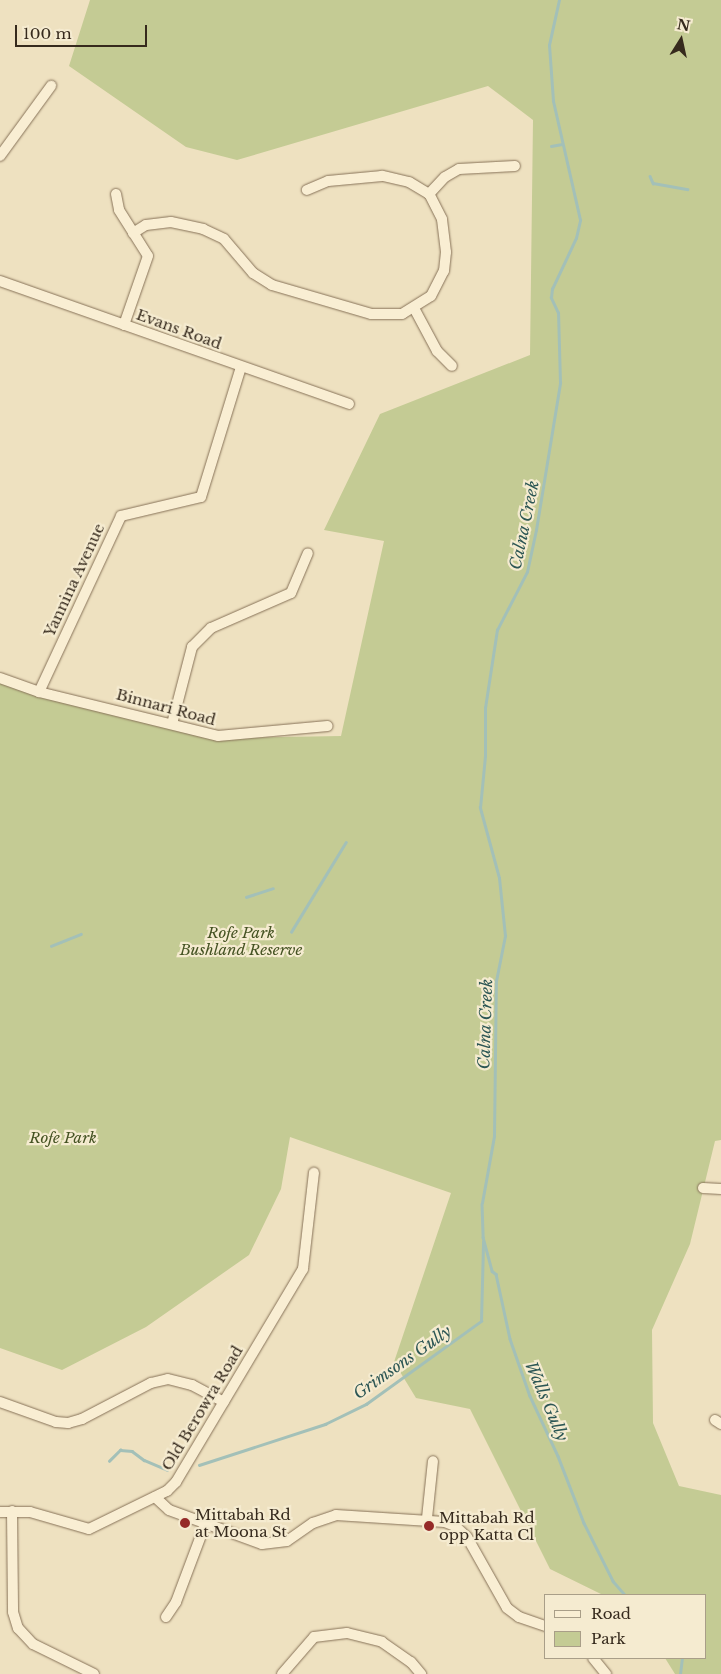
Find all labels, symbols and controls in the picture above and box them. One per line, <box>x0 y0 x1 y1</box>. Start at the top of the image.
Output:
scale bar <box>18 15 150 47</box>
north arrow <box>656 15 706 65</box>
text: N <box>676 15 692 35</box>
text: 100 m <box>23 24 72 43</box>
street label: Evans Road <box>134 305 224 353</box>
water label: Calna Creek <box>505 479 543 571</box>
street label: Yannina Avenue <box>40 520 108 640</box>
street label: Binnari Road <box>114 685 218 729</box>
park label: Rofe Park Bushland Reserve <box>180 923 302 958</box>
water label: Calna Creek <box>474 978 496 1070</box>
park label: Rofe Park <box>29 1129 97 1147</box>
water label: Grimsons Gully <box>349 1321 455 1403</box>
street label: Old Berowra Road <box>158 1342 246 1474</box>
water label: Walls Gully <box>522 1358 572 1444</box>
place label: Mittabah Rd at Moona St <box>195 1505 291 1540</box>
place label: Mittabah Rd opp Katta Cl <box>439 1508 535 1543</box>
marker: Mittabah Rd at Moona St <box>179 1517 191 1529</box>
marker: Mittabah Rd opp Katta Cl <box>423 1520 435 1532</box>
legend <box>544 1594 706 1659</box>
text: Road <box>591 1604 631 1623</box>
text: Park <box>591 1629 626 1648</box>

